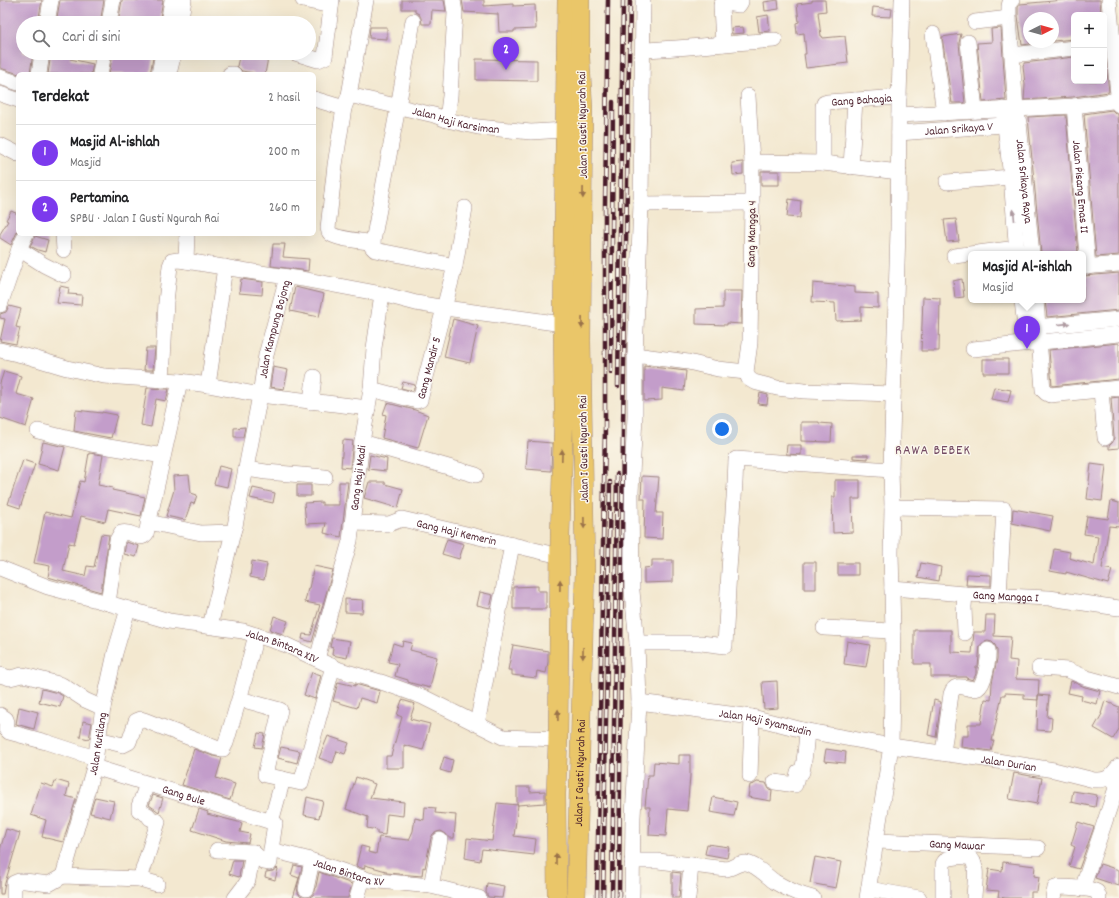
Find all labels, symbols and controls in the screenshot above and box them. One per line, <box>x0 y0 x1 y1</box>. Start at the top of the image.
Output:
north arrow <box>1023 12 1059 48</box>
map controls <box>1071 12 1107 84</box>
button: + <box>1071 12 1107 48</box>
search box <box>16 16 316 60</box>
icon: search <box>30 27 52 49</box>
text: Cari di sini <box>62 27 120 49</box>
pin: 2 <box>493 37 519 70</box>
button: − <box>1071 48 1107 84</box>
street label: Jalan I Gusti Ngurah Rai <box>574 71 593 179</box>
text: Terdekat <box>32 86 89 110</box>
text: 2 hasil <box>268 89 300 108</box>
street label: Gang Bahagia <box>831 90 893 112</box>
street label: Jalan Haji Karsiman <box>410 103 501 139</box>
street label: Jalan Srikaya V <box>924 119 994 141</box>
text: Masjid Al-ishlah <box>70 132 160 154</box>
street label: Jalan Srikaya Raya <box>1011 138 1036 225</box>
street label: Jalan Pisang Emas II <box>1067 140 1092 234</box>
text: 1 <box>44 143 46 162</box>
text: 200 m <box>268 143 300 162</box>
text: Masjid <box>70 154 101 173</box>
one-way arrow <box>580 187 586 200</box>
text: Pertamina <box>70 188 129 210</box>
text: 2 <box>42 199 48 218</box>
text: 260 m <box>269 199 300 218</box>
street label: Gang Mangga 4 <box>743 200 762 268</box>
one-way arrow <box>1011 209 1018 221</box>
text: SPBU · Jalan I Gusti Ngurah Rai <box>70 210 219 229</box>
popup <box>968 251 1086 303</box>
text: Masjid Al-ishlah <box>982 257 1072 279</box>
street label: Jalan Kampung Bojong <box>256 278 296 380</box>
text: Masjid <box>982 279 1013 298</box>
pin: 1 <box>1014 316 1040 349</box>
one-way arrow <box>578 317 585 329</box>
one-way arrow <box>1058 321 1070 328</box>
street label: Gang Mandir 5 <box>414 335 446 401</box>
street label: Jalan I Gusti Ngurah Rai <box>575 395 594 503</box>
your location <box>712 419 732 439</box>
district label: RAWA BEBEK <box>895 441 971 461</box>
street label: Gang Haji Madi <box>347 445 372 512</box>
one-way arrow <box>559 449 566 461</box>
street label: Gang Haji Kemerin <box>415 516 498 551</box>
one-way arrow <box>581 517 587 530</box>
one-way arrow <box>557 578 563 591</box>
street label: Gang Mangga I <box>972 587 1039 608</box>
street label: Jalan Bintara XIV <box>243 625 321 669</box>
one-way arrow <box>580 647 586 660</box>
street label: Jalan Haji Syamsudin <box>718 706 813 742</box>
one-way arrow <box>555 708 561 721</box>
street label: Jalan Kutilang <box>85 711 112 778</box>
street label: Jalan I Gusti Ngurah Rai <box>571 719 591 827</box>
street label: Jalan Durian <box>980 752 1038 777</box>
street label: Gang Bule <box>160 782 207 811</box>
street label: Gang Mawar <box>929 836 986 856</box>
one-way arrow <box>553 852 559 865</box>
street label: Jalan Bintara XV <box>311 855 385 891</box>

